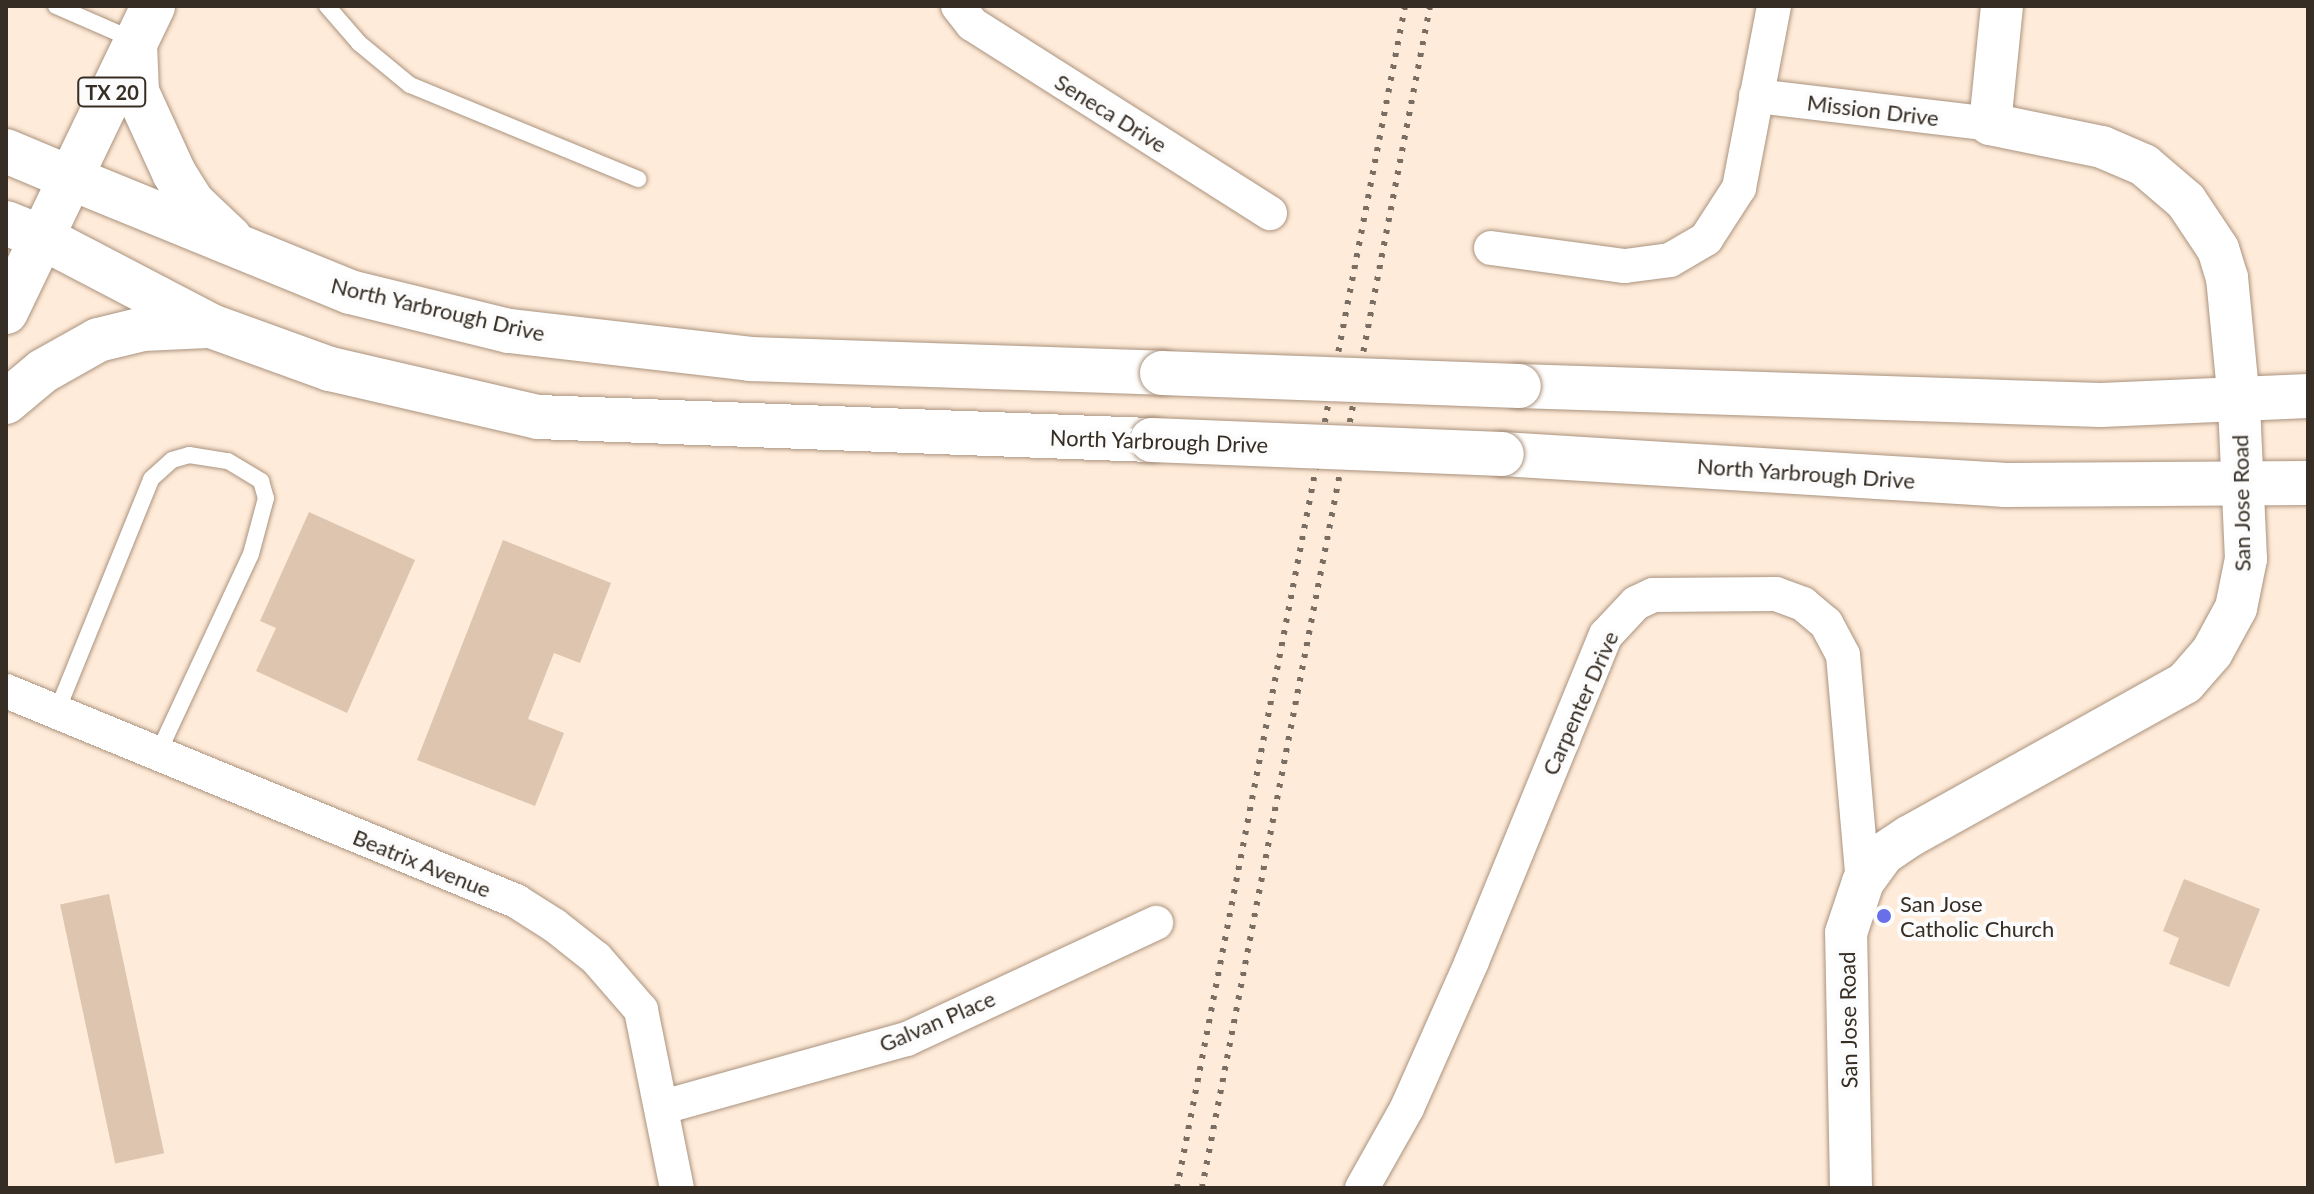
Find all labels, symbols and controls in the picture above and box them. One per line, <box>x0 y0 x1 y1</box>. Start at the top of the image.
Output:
street label: Seneca Drive <box>1050 68 1172 158</box>
road number: TX 20 <box>76 76 148 108</box>
street label: Mission Drive <box>1806 89 1940 131</box>
street label: North Yarbrough Drive <box>328 271 548 347</box>
street label: North Yarbrough Drive <box>1049 424 1269 458</box>
street label: San Jose Road <box>2227 434 2255 572</box>
street label: North Yarbrough Drive <box>1696 452 1916 494</box>
street label: Carpenter Drive <box>1536 627 1624 779</box>
street label: Beatrix Avenue <box>349 823 495 903</box>
place label: San Jose Catholic Church <box>1900 890 2054 942</box>
marker: San Jose Catholic Church <box>1875 907 1893 925</box>
street label: San Jose Road <box>1834 951 1862 1089</box>
street label: Galvan Place <box>875 985 999 1057</box>

